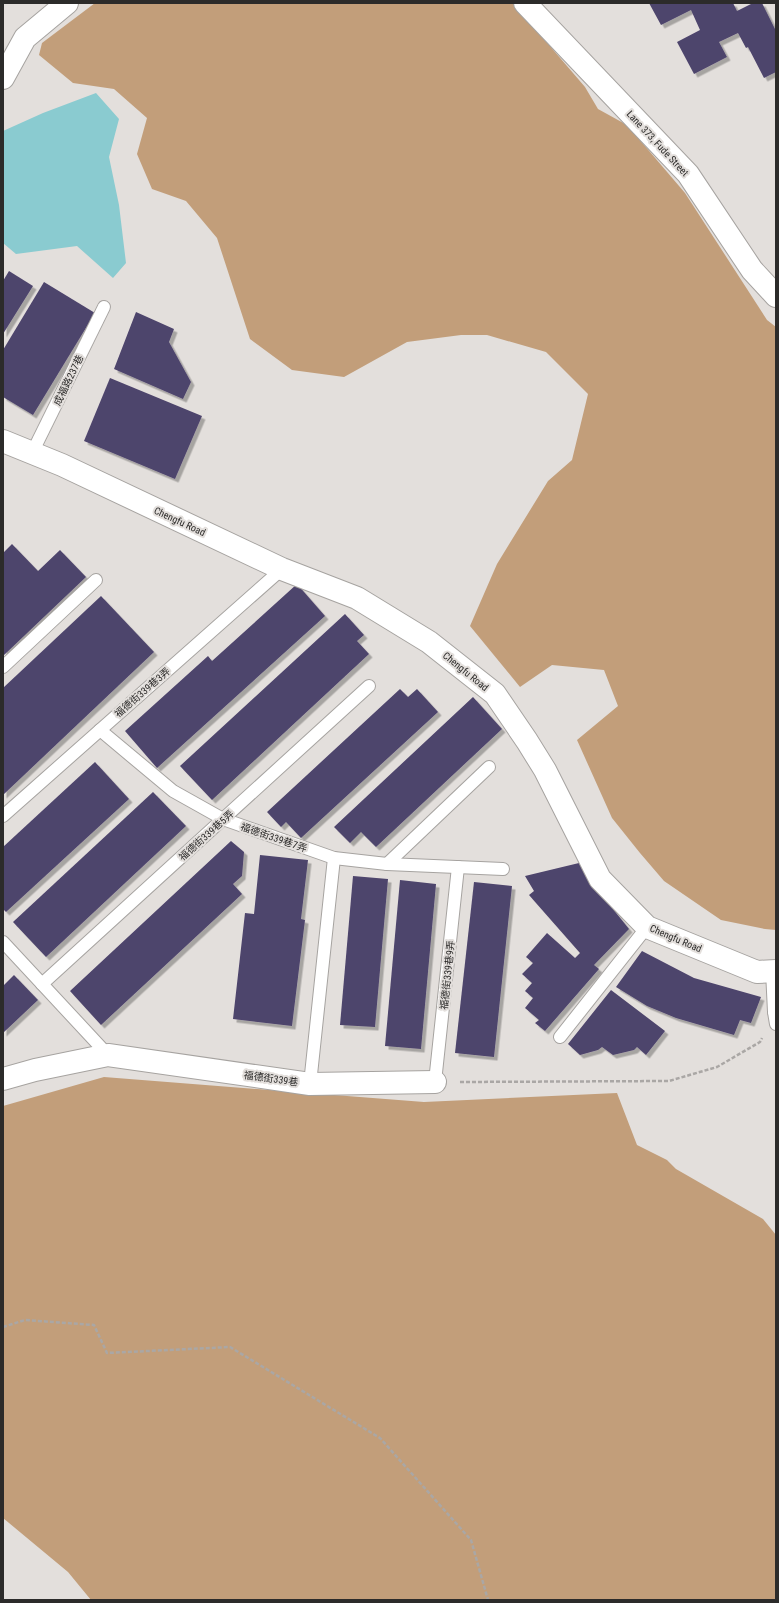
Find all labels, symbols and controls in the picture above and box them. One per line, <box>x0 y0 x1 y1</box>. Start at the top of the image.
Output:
street label: Lane 373, Fude Street <box>625 108 691 178</box>
street label: 成福路237巷 <box>51 353 85 407</box>
street label: Chengfu Road <box>152 505 207 538</box>
street label: Chengfu Road <box>441 650 491 693</box>
street label: 福德街339巷3弄 <box>112 665 172 719</box>
street label: 福德街339巷5弄 <box>177 808 236 863</box>
street label: 福德街339巷7弄 <box>239 821 309 854</box>
street label: Chengfu Road <box>648 923 703 954</box>
street label: 福德街339巷9弄 <box>438 940 457 1010</box>
street label: 福德街339巷 <box>243 1069 299 1088</box>

